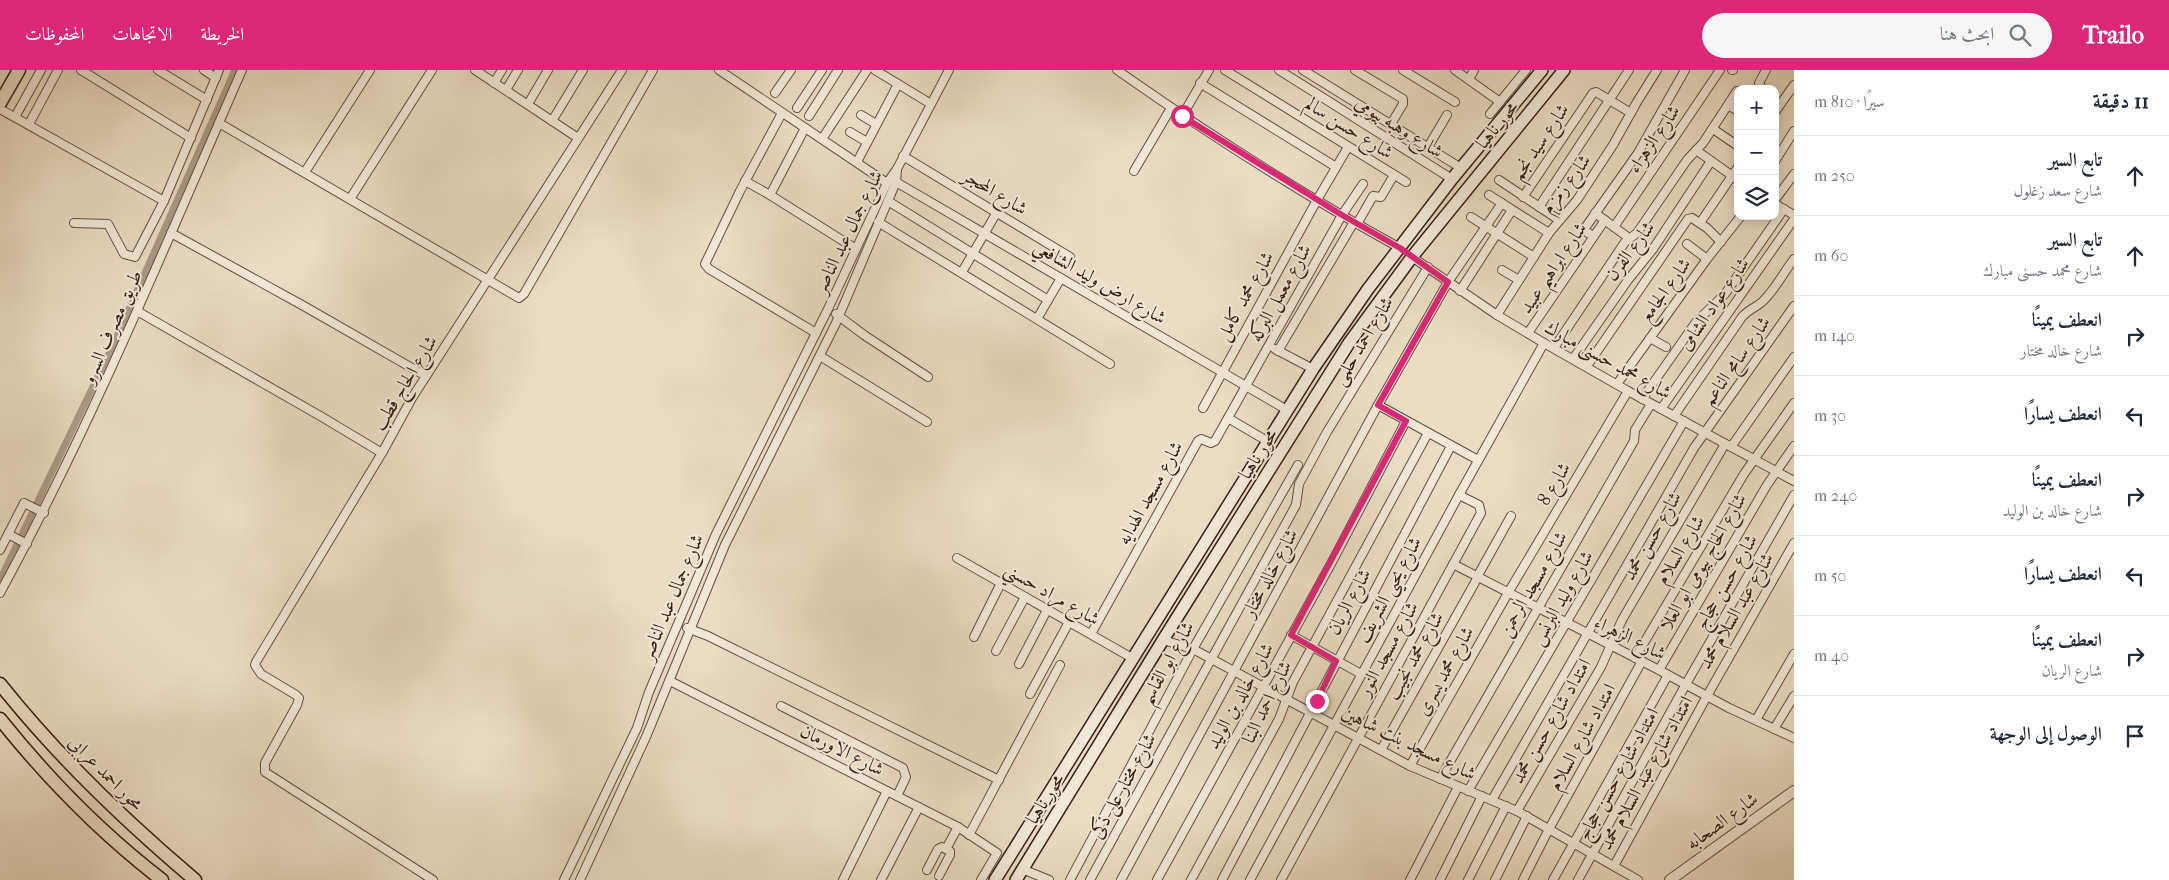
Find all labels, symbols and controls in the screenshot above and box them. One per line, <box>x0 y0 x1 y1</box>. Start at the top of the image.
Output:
search box <box>1702 13 2052 58</box>
icon: search <box>2006 21 2034 49</box>
text: Trailo <box>2082 21 2144 49</box>
text: ابحث هنا <box>1940 23 1994 45</box>
text: المحفوظات <box>25 24 84 45</box>
text: الاتجاهات <box>112 24 172 45</box>
text: الخريطة <box>200 24 244 45</box>
map controls <box>1734 85 1779 220</box>
button: + <box>1734 85 1779 130</box>
text: 11 دقيقة <box>2093 89 2149 113</box>
street label: شارع وهبه بيومي <box>1349 91 1447 166</box>
street label: شارع حسن سالم <box>1298 92 1397 168</box>
text: سيرًا · 810 m <box>1814 92 1885 111</box>
street label: محور ناهيا <box>1471 96 1524 154</box>
street label: شارع سيد نجم <box>1506 100 1579 188</box>
street label: شارع الزهراء <box>1623 101 1688 179</box>
route start <box>1171 105 1194 128</box>
button: − <box>1734 130 1779 175</box>
text: تابع السير <box>2048 149 2102 171</box>
street label: شارع زمزم <box>1537 150 1599 221</box>
icon: ahead <box>2121 162 2149 190</box>
street label: شارع المحجر <box>955 163 1031 223</box>
text: 250 m <box>1814 166 1855 185</box>
street label: شارع جمال عبد الناصر <box>808 167 891 301</box>
button: layers <box>1734 175 1779 220</box>
text: شارع سعد زغلول <box>2013 181 2102 200</box>
street label: شارع الفرن <box>1600 217 1663 288</box>
street label: شارع ابراهيم عبيد <box>1515 218 1598 322</box>
text: تابع السير <box>2048 229 2102 251</box>
street label: شارع ارض وليد الشافعي <box>1027 235 1170 334</box>
street label: شارع معمل البركه <box>1243 240 1319 348</box>
icon: ahead <box>2121 242 2149 270</box>
text: 60 m <box>1814 246 1848 265</box>
street label: شارع محمد كامل <box>1212 248 1282 346</box>
street label: شارع الجامع <box>1634 253 1701 330</box>
street label: شارع عواد الشامى <box>1674 253 1757 357</box>
text: شارع محمد حسنى مبارك <box>1983 261 2102 280</box>
street label: طريق مصرف السرو <box>76 267 148 389</box>
street label: شارع احمد حلمى <box>1328 293 1402 391</box>
text: انعطف يمينًا <box>2032 309 2102 331</box>
street label: شارع سامح الناعم <box>1697 312 1781 414</box>
street label: شارع محمد حسنى مبارك <box>1539 316 1675 407</box>
icon: right <box>2121 322 2149 350</box>
text: 140 m <box>1814 326 1855 345</box>
street label: شارع الحاج قطب <box>368 331 447 438</box>
text: شارع خالد مختار <box>2020 341 2102 360</box>
icon: left <box>2121 402 2149 430</box>
text: انعطف يسارًا <box>2024 403 2102 425</box>
text: 30 m <box>1814 406 1846 425</box>
street label: محور ناهيا <box>1234 424 1283 484</box>
street label: شارع مسجد الهدايه <box>1112 437 1191 551</box>
street label: شارع 8 <box>1533 458 1579 512</box>
text: انعطف يمينًا <box>2032 469 2102 491</box>
icon: right <box>2121 482 2149 510</box>
text: 240 m <box>1814 486 1857 505</box>
street label: شارع حسن محمد <box>1618 488 1690 586</box>
street label: شارع الحاج بيومى ابو العلا <box>1655 489 1756 638</box>
text: شارع خالد بن الوليد <box>2003 501 2102 520</box>
street label: شارع السلام <box>1651 511 1714 591</box>
street label: شارع خالد مختار <box>1237 525 1306 625</box>
street label: شارع مسجد الرحمن <box>1494 528 1575 642</box>
street label: شارع حسن حجاج <box>1690 530 1767 637</box>
street label: شارع جمال عبد الناصر <box>635 531 712 667</box>
street label: شارع يحيى الشريف <box>1352 533 1431 649</box>
street label: شارع وليد البرنس <box>1526 547 1601 651</box>
street label: شارع عبد السلام محمد <box>1694 549 1783 676</box>
street label: شارع مراد حسني <box>997 558 1104 636</box>
icon: left <box>2121 562 2149 590</box>
text: انعطف يسارًا <box>2024 563 2102 585</box>
street label: شارع الريان <box>1322 565 1379 641</box>
text: 50 m <box>1814 566 1846 585</box>
street label: شارع مسجد النور <box>1352 598 1426 704</box>
street label: شارع محمد نجيب <box>1382 608 1452 706</box>
street label: شارع الزهراء <box>1589 611 1670 668</box>
street label: شارع ابو القاسم <box>1135 618 1206 712</box>
street label: شارع محمد يسرى <box>1411 623 1482 721</box>
text: انعطف يمينًا <box>2032 629 2102 651</box>
street label: شارع خالد بن الوليد <box>1202 639 1282 755</box>
icon: right <box>2121 642 2149 670</box>
text: 40 m <box>1814 646 1849 665</box>
street label: امتداد شارع حسن محمد <box>1506 655 1599 789</box>
street label: شارع احمد البنا <box>1238 657 1300 749</box>
text: شارع الريان <box>2041 661 2102 680</box>
street label: امتداد شارع السلام <box>1544 680 1625 797</box>
route end <box>1306 690 1329 713</box>
street label: امتداد شارع عبد السلام محمد <box>1595 692 1702 856</box>
street label: شارع مسجد بنت شاهين <box>1337 701 1480 789</box>
street label: امتداد شارع حسن حجاج <box>1572 704 1669 847</box>
street label: شارع الاورمان <box>795 720 888 784</box>
icon: arrive <box>2121 722 2149 750</box>
text: الوصول إلى الوجهة <box>1990 723 2102 745</box>
street label: شارع مختار على ذكى <box>1084 729 1164 844</box>
street label: محور احمد عرابى <box>62 731 148 817</box>
street label: محور ناهيا <box>1021 769 1070 829</box>
street label: شارع الصحابه <box>1682 788 1765 858</box>

